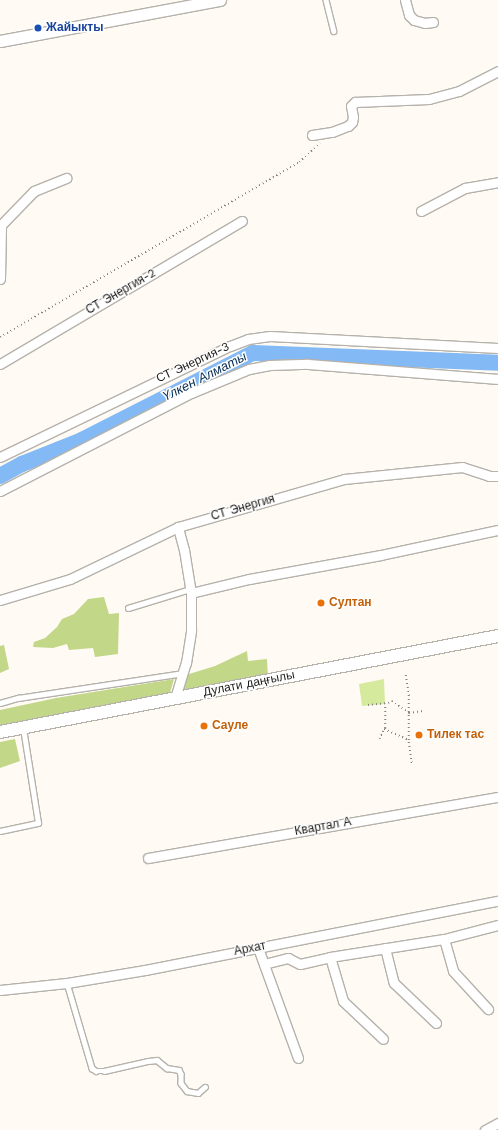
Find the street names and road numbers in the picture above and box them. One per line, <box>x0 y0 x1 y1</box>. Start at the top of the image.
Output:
street label: СТ Энергия-2 <box>83 266 159 318</box>
street label: СТ Энергия-3 <box>154 340 232 386</box>
street label: СТ Энергия <box>209 492 277 524</box>
street label: Дулати даңғылы <box>202 668 296 700</box>
street label: Квартал А <box>293 815 353 839</box>
street label: Архат <box>233 939 267 959</box>

